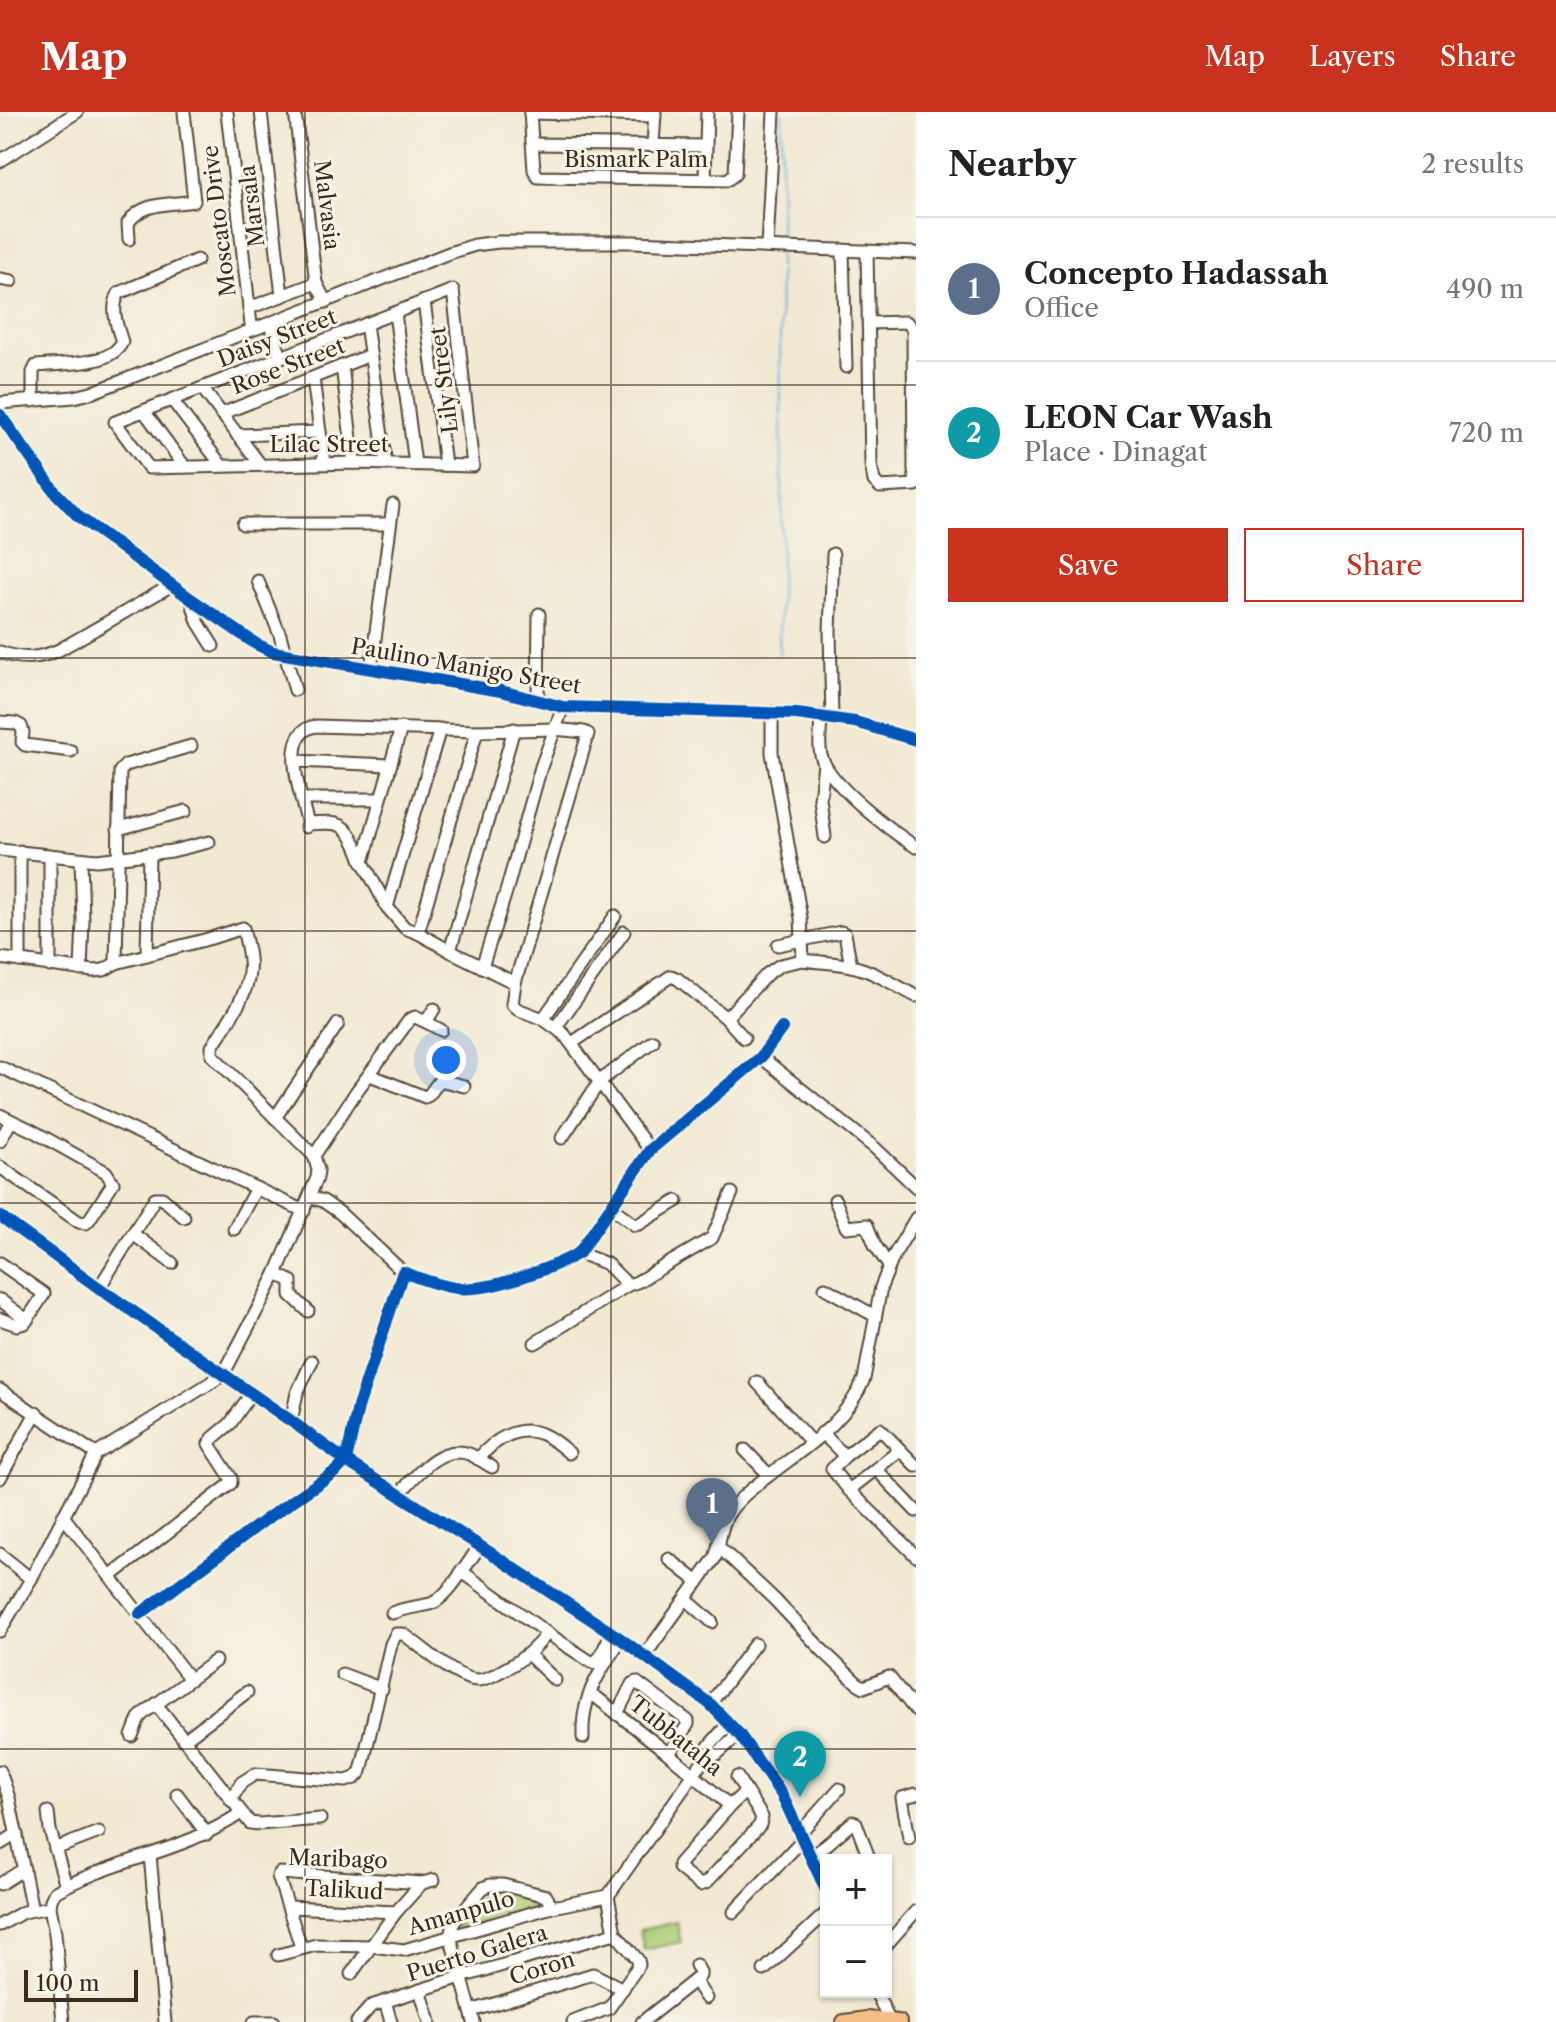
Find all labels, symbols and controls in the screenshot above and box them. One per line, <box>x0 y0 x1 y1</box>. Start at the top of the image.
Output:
text: Map <box>40 33 128 80</box>
text: Map <box>1205 39 1265 73</box>
text: Layers <box>1309 39 1396 73</box>
text: Share <box>1440 39 1516 73</box>
text: Nearby <box>948 143 1076 185</box>
street label: Moscato Drive <box>196 144 242 298</box>
street label: Bismark Palm <box>564 146 708 173</box>
text: 2 results <box>1421 148 1524 180</box>
street label: Malvasia <box>308 158 346 252</box>
street label: Marsala <box>234 163 270 248</box>
text: Concepto Hadassah <box>1024 255 1329 292</box>
text: 1 <box>968 273 980 305</box>
text: 490 m <box>1446 273 1524 305</box>
text: Office <box>1024 292 1099 324</box>
street label: Daisy Street <box>214 303 341 373</box>
street label: Lily Street <box>424 325 464 435</box>
street label: Rose Street <box>227 332 349 400</box>
text: LEON Car Wash <box>1024 399 1273 436</box>
text: 2 <box>966 417 982 449</box>
text: 720 m <box>1449 417 1524 449</box>
street label: Lilac Street <box>269 431 389 458</box>
text: Place · Dinagat <box>1024 436 1208 468</box>
button: Save <box>948 528 1228 602</box>
button: Share <box>1244 528 1524 602</box>
street label: Paulino Manigo Street <box>349 632 583 700</box>
your location <box>426 1040 466 1080</box>
pin: 1 <box>686 1478 738 1544</box>
street label: Tubbataha <box>624 1690 728 1782</box>
pin: 2 <box>774 1731 826 1797</box>
street label: Maribago <box>288 1844 388 1874</box>
map controls <box>820 1854 892 1998</box>
button: + <box>820 1854 892 1926</box>
street label: Talikud <box>304 1874 384 1906</box>
street label: Amanpulo <box>404 1885 517 1941</box>
street label: Puerto Galera <box>403 1919 551 1987</box>
button: − <box>820 1926 892 1998</box>
street label: Coron <box>506 1945 578 1991</box>
scale bar <box>24 1966 138 2002</box>
text: 100 m <box>36 1970 99 1997</box>

